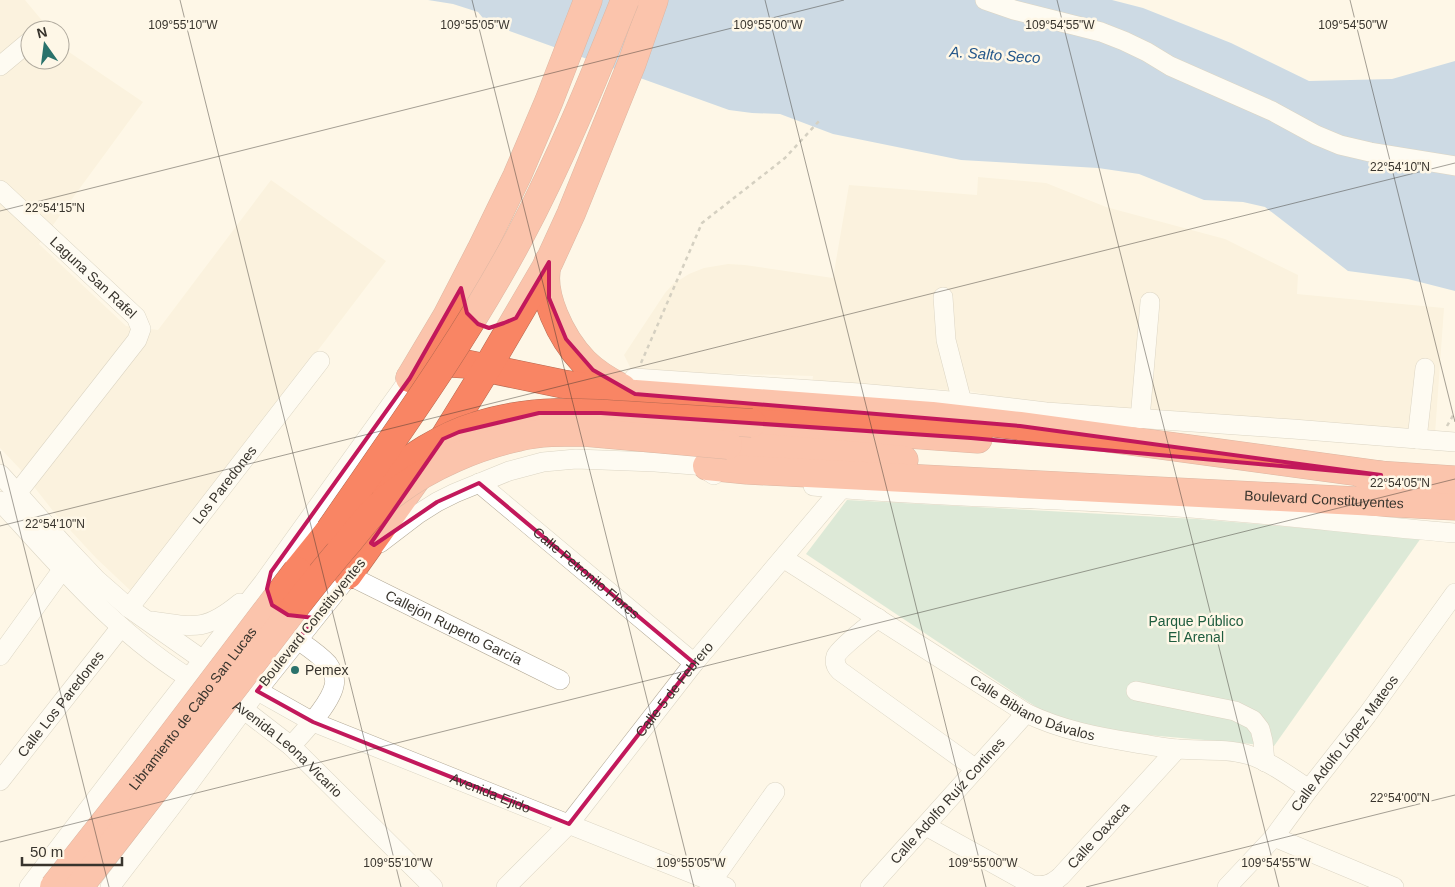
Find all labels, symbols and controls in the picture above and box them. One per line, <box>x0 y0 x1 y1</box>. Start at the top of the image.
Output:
text: 109°55'10"W <box>148 18 218 32</box>
text: 109°55'05"W <box>440 18 510 32</box>
text: 109°55'00"W <box>733 18 803 32</box>
text: 109°54'55"W <box>1025 18 1095 32</box>
text: 109°54'50"W <box>1318 18 1388 32</box>
north arrow <box>20 20 70 70</box>
text: N <box>35 23 49 41</box>
water label: A. Salto Seco <box>948 43 1041 66</box>
text: 22°54'10"N <box>1370 160 1430 174</box>
text: 22°54'15"N <box>25 201 85 215</box>
street label: Laguna San Rafel <box>47 233 140 322</box>
street label: Los Paredones <box>189 442 260 527</box>
text: 22°54'05"N <box>1370 476 1430 490</box>
street label: Boulevard Constituyentes <box>1244 487 1404 511</box>
text: 22°54'10"N <box>25 517 85 531</box>
street label: Calle Petronilo Flores <box>530 524 643 622</box>
street label: Boulevard Constituyentes <box>256 555 368 689</box>
street label: Callejón Ruperto García <box>383 587 525 668</box>
park label: Parque Público El Arenal <box>1149 613 1244 645</box>
street label: Libramiento de Cabo San Lucas <box>126 624 260 793</box>
street label: Calle 5 de Febrero <box>632 638 716 740</box>
street label: Calle Los Paredones <box>14 648 107 760</box>
place label: Pemex <box>305 662 349 678</box>
marker: Pemex <box>289 664 301 676</box>
street label: Calle Bibiano Dávalos <box>967 671 1096 743</box>
street label: Calle Adolfo López Mateos <box>1288 672 1401 814</box>
street label: Avenida Leona Vicario <box>230 697 346 800</box>
street label: Calle Adolfo Ruíz Cortines <box>887 734 1008 867</box>
street label: Avenida Ejido <box>448 770 533 816</box>
text: 22°54'00"N <box>1370 791 1430 805</box>
street label: Calle Oaxaca <box>1064 799 1133 872</box>
scale bar <box>22 834 122 866</box>
text: 50 m <box>30 843 63 860</box>
text: 109°55'10"W <box>363 856 433 870</box>
text: 109°55'05"W <box>656 856 726 870</box>
text: 109°55'00"W <box>948 856 1018 870</box>
text: 109°54'55"W <box>1241 856 1311 870</box>

